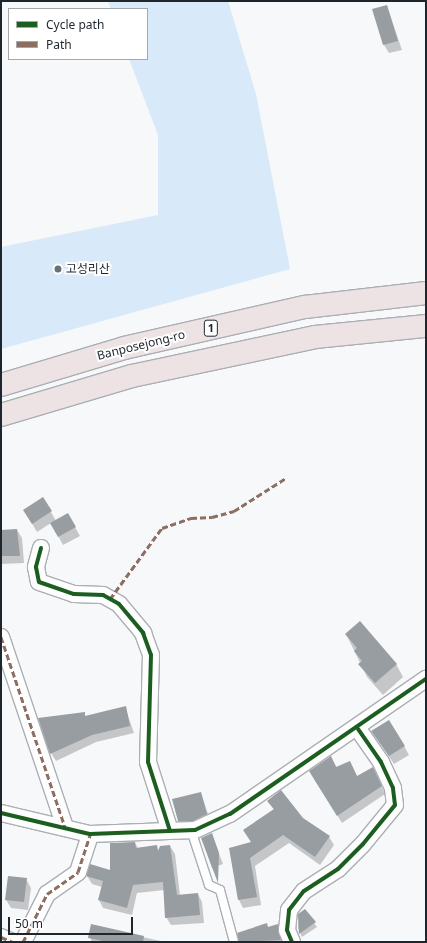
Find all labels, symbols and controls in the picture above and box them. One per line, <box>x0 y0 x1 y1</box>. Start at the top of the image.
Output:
legend <box>8 8 148 60</box>
text: Cycle path <box>46 16 104 33</box>
text: Path <box>46 36 72 53</box>
place label: 고성리산 <box>66 262 110 276</box>
marker: 고성리산 <box>53 264 63 274</box>
road number: 1 <box>203 319 219 337</box>
street label: Banposejong-ro <box>96 327 186 363</box>
scale bar <box>10 909 135 935</box>
text: 50 m <box>15 915 43 932</box>

